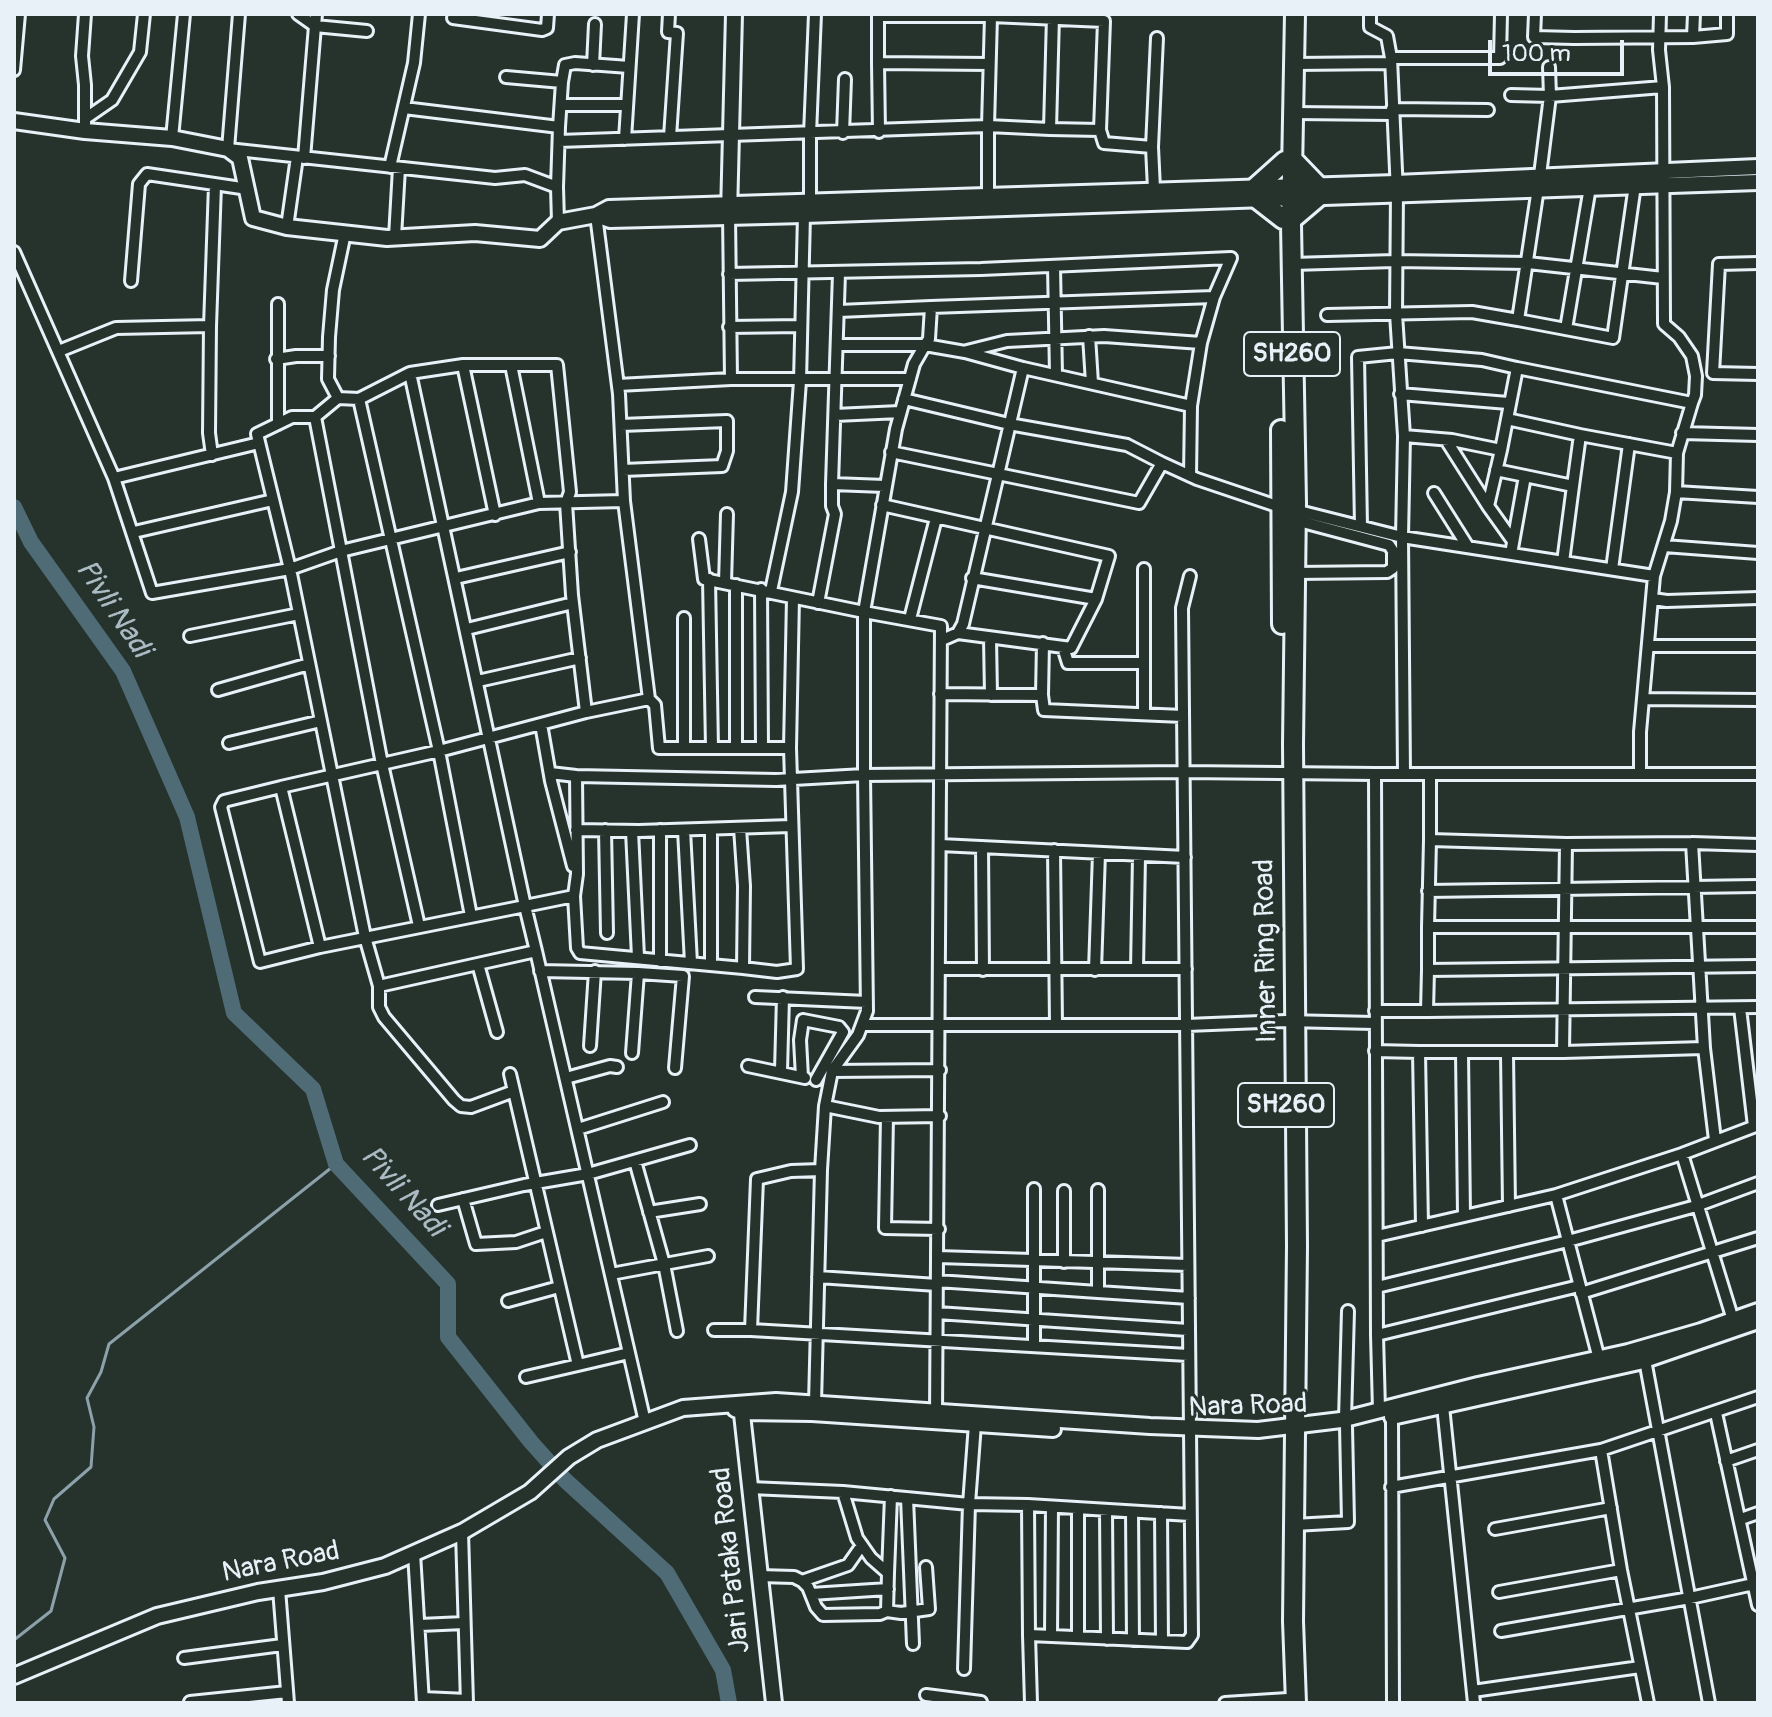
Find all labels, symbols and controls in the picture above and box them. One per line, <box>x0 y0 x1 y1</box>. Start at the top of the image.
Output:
scale bar <box>1492 24 1628 74</box>
text: 100 m <box>1502 39 1571 68</box>
road number: SH260 <box>1244 332 1340 376</box>
water label: Pivli Nadi <box>66 554 158 664</box>
street label: Inner Ring Road <box>1249 859 1285 1043</box>
road number: SH260 <box>1238 1083 1334 1127</box>
water label: Pivli Nadi <box>352 1139 452 1245</box>
street label: Nara Road <box>1188 1388 1308 1426</box>
street label: Jari Pataka Road <box>706 1465 758 1655</box>
street label: Nara Road <box>219 1535 343 1591</box>

